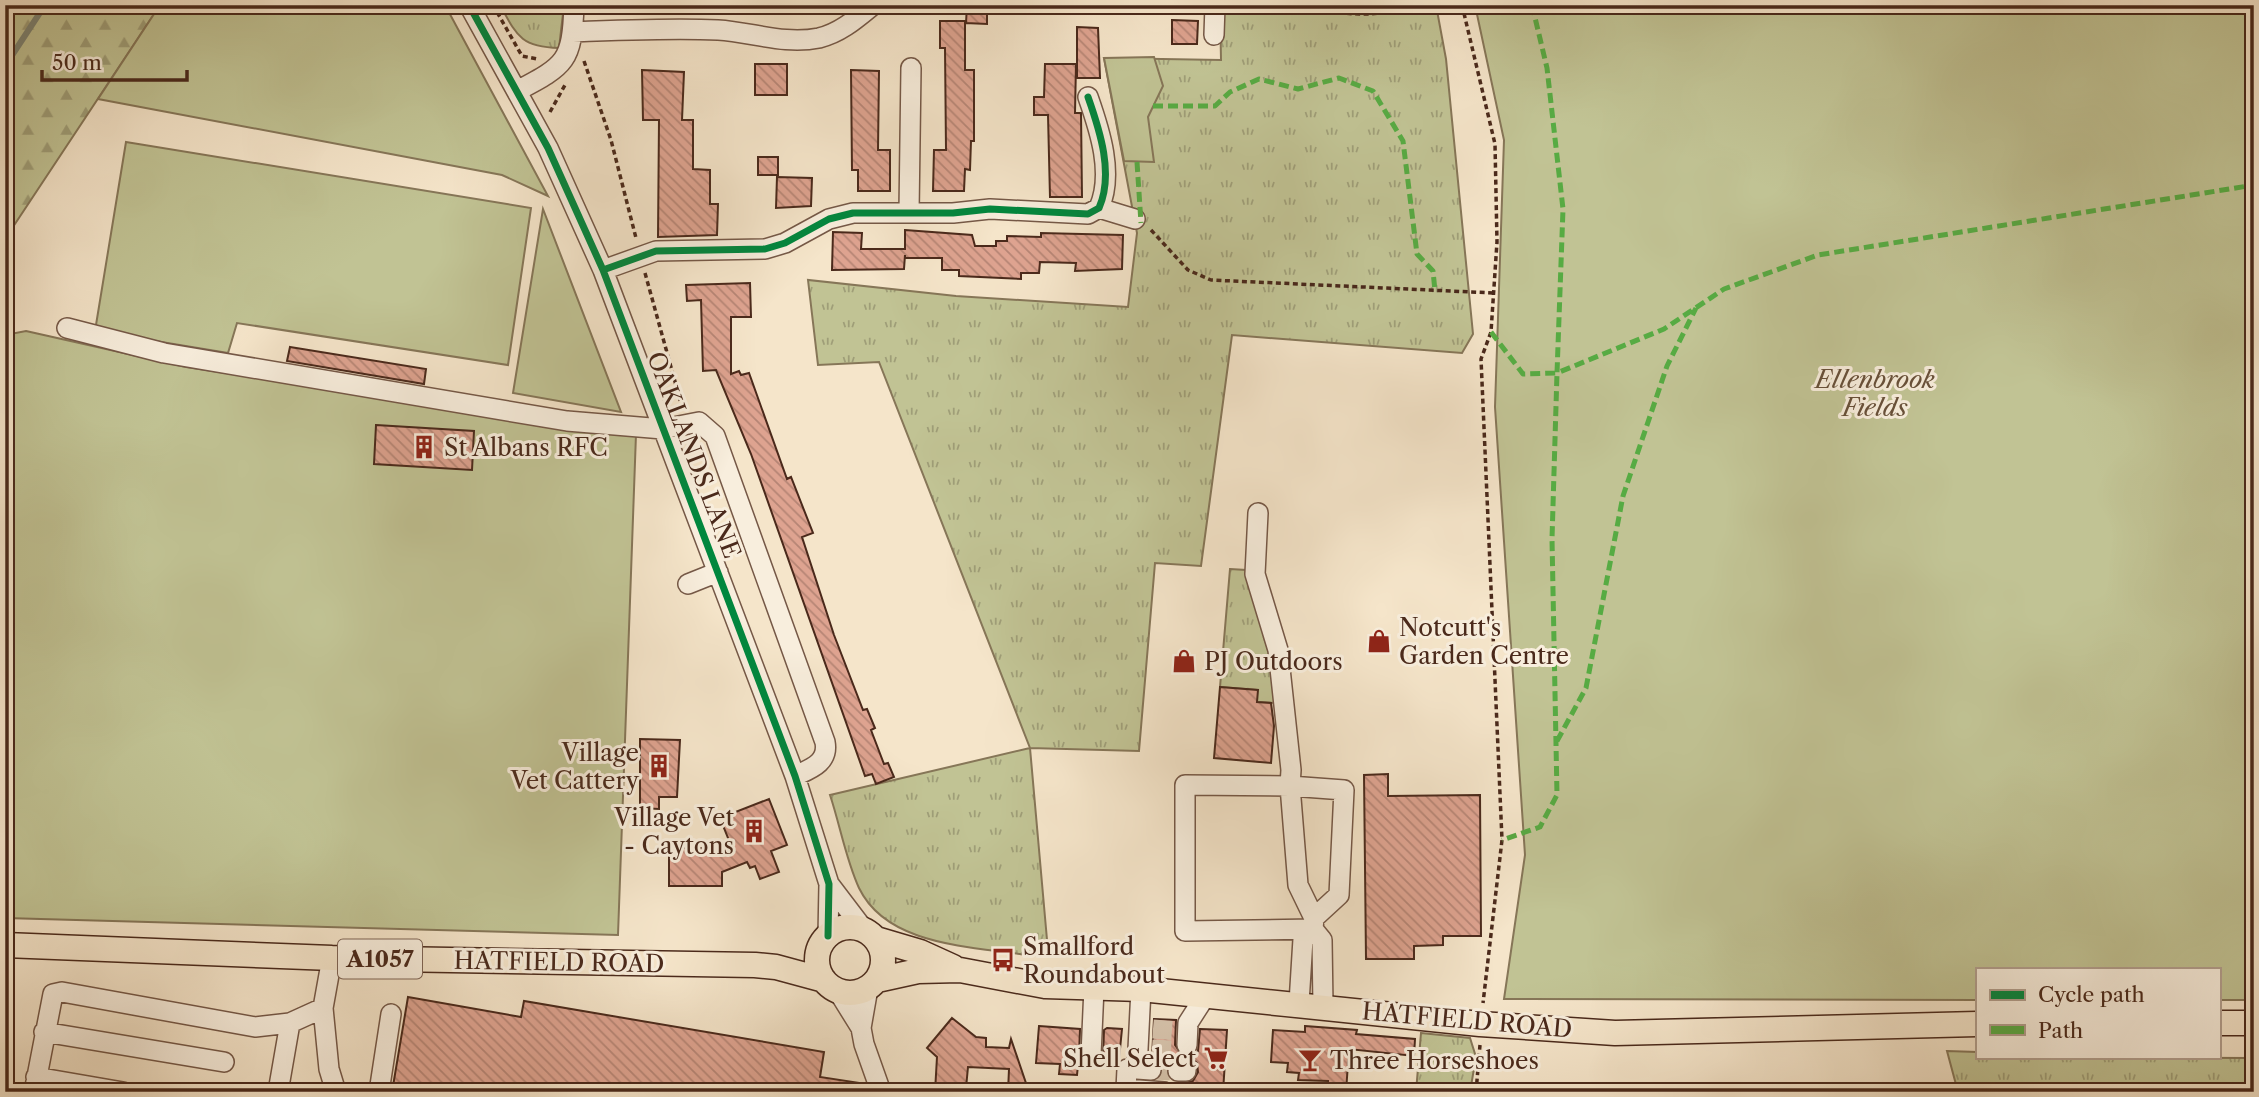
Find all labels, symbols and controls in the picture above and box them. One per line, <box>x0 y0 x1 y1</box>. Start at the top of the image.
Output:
scale bar <box>42 38 187 82</box>
text: 50 m <box>52 50 102 75</box>
street label: OAKLANDS LANE <box>641 348 747 562</box>
park label: Ellenbrook Fields <box>1813 365 1935 422</box>
building icon: St Albans RFC <box>410 433 438 461</box>
place label: St Albans RFC <box>444 433 608 462</box>
place label: Notcutt's Garden Centre <box>1399 613 1569 670</box>
shop icon: Notcutt's Garden Centre <box>1365 627 1393 655</box>
shop icon: PJ Outdoors <box>1170 647 1198 675</box>
place label: PJ Outdoors <box>1204 647 1343 676</box>
place label: Village Vet Cattery <box>509 738 640 795</box>
building icon: Village Vet Cattery <box>645 752 673 780</box>
place label: Village Vet - Caytons <box>613 803 735 860</box>
building icon: Village Vet - Caytons <box>740 817 768 845</box>
place label: Smallford Roundabout <box>1023 932 1165 989</box>
road number: A1057 <box>338 940 422 978</box>
street label: HATFIELD ROAD <box>453 946 665 978</box>
bus stop icon: Smallford Roundabout <box>989 946 1017 974</box>
legend <box>1976 968 2220 1058</box>
text: Cycle path <box>2038 982 2145 1007</box>
street label: HATFIELD ROAD <box>1361 996 1573 1044</box>
text: Path <box>2038 1018 2083 1043</box>
place label: Shell Select <box>1063 1044 1197 1073</box>
supermarket icon: Shell Select <box>1202 1044 1230 1072</box>
bar icon: Three Horseshoes <box>1296 1046 1324 1074</box>
place label: Three Horseshoes <box>1330 1046 1539 1075</box>

